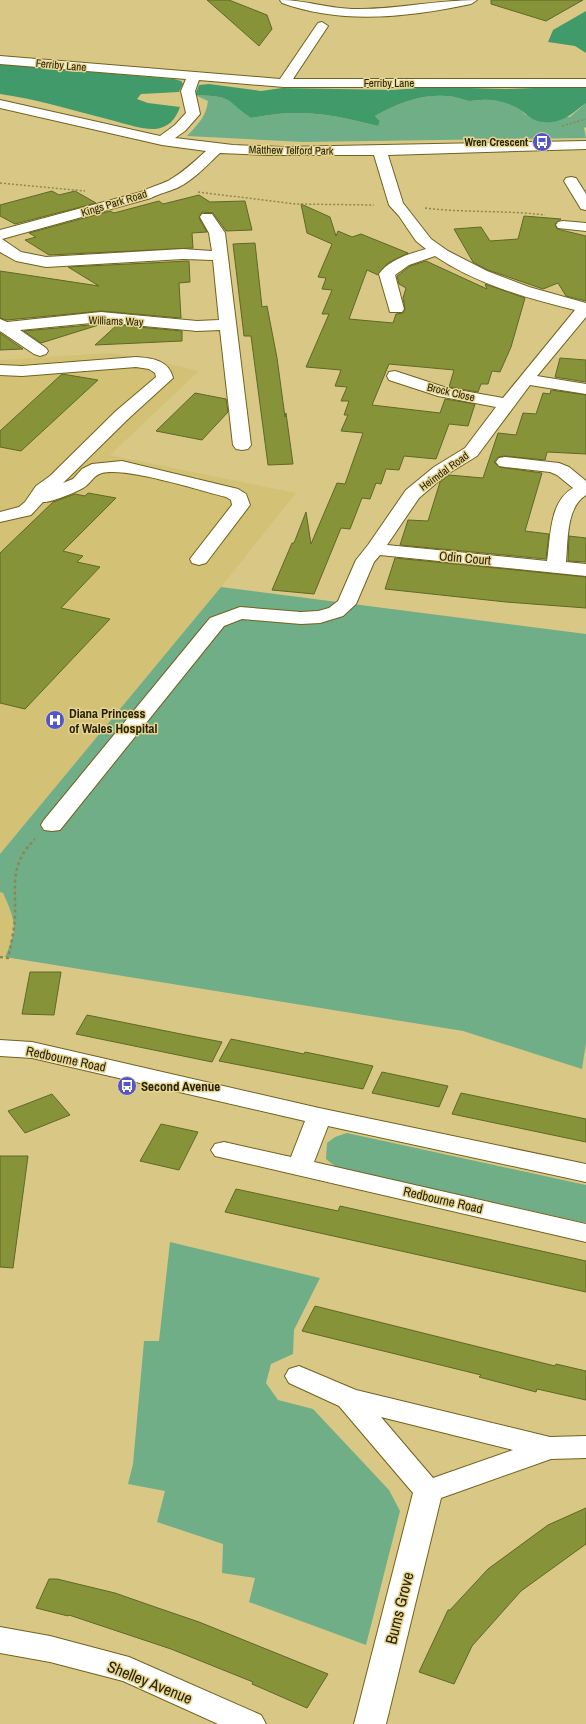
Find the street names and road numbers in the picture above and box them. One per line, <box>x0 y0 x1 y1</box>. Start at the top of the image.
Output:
street label: Ferriby Lane <box>35 56 87 74</box>
street label: Ferriby Lane <box>364 76 414 90</box>
street label: Matthew Telford Park <box>249 142 334 158</box>
street label: Kings Park Road <box>79 186 149 220</box>
street label: Williams Way <box>88 313 144 329</box>
street label: Brock Close <box>426 380 476 404</box>
street label: Heimdal Road <box>417 448 471 494</box>
street label: Odin Court <box>438 547 492 569</box>
street label: Redbourne Road <box>25 1042 108 1076</box>
street label: Redbourne Road <box>402 1183 485 1217</box>
street label: Burns Grove <box>379 1570 419 1646</box>
street label: Shelley Avenue <box>104 1655 196 1709</box>

